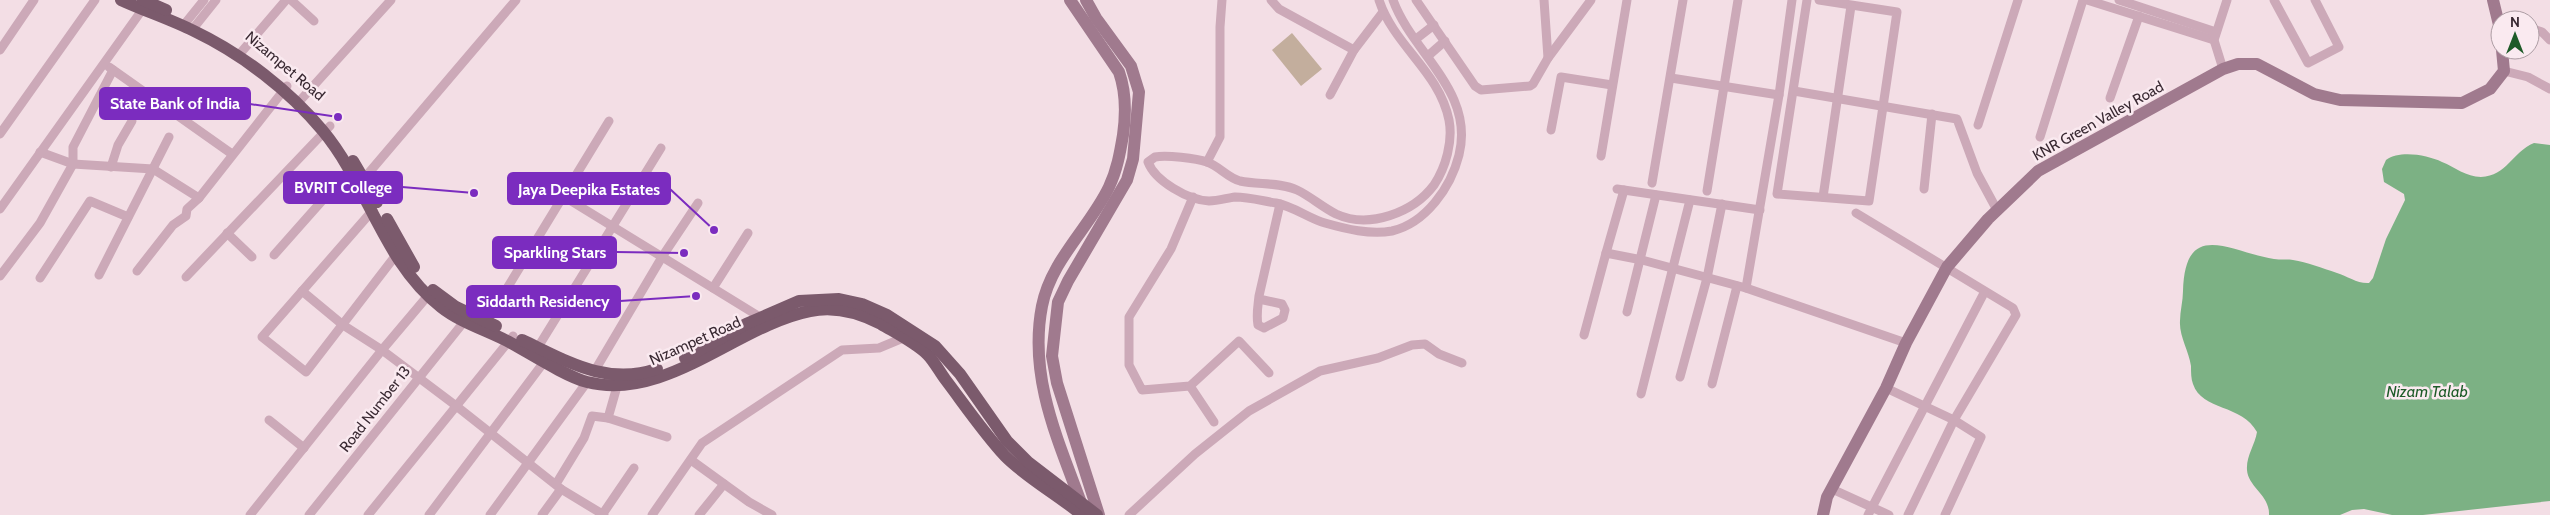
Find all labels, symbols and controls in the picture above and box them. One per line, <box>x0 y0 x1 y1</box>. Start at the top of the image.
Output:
north arrow <box>2490 10 2540 60</box>
text: N <box>2510 13 2520 31</box>
street label: Nizampet Road <box>242 28 328 104</box>
street label: KNR Green Valley Road <box>2029 78 2167 164</box>
callout: State Bank of India <box>100 88 250 119</box>
text: State Bank of India <box>110 94 240 113</box>
callout: BVRIT College <box>284 172 402 203</box>
callout: Jaya Deepika Estates <box>508 173 670 204</box>
text: BVRIT College <box>294 178 392 197</box>
text: Jaya Deepika Estates <box>517 180 660 199</box>
callout: Sparkling Stars <box>493 237 616 268</box>
text: Sparkling Stars <box>504 243 606 262</box>
callout: Siddarth Residency <box>467 286 620 317</box>
text: Siddarth Residency <box>476 292 610 311</box>
street label: Nizampet Road <box>647 313 743 369</box>
street label: Road Number 13 <box>336 362 414 456</box>
water label: Nizam Talab <box>2386 382 2468 401</box>

